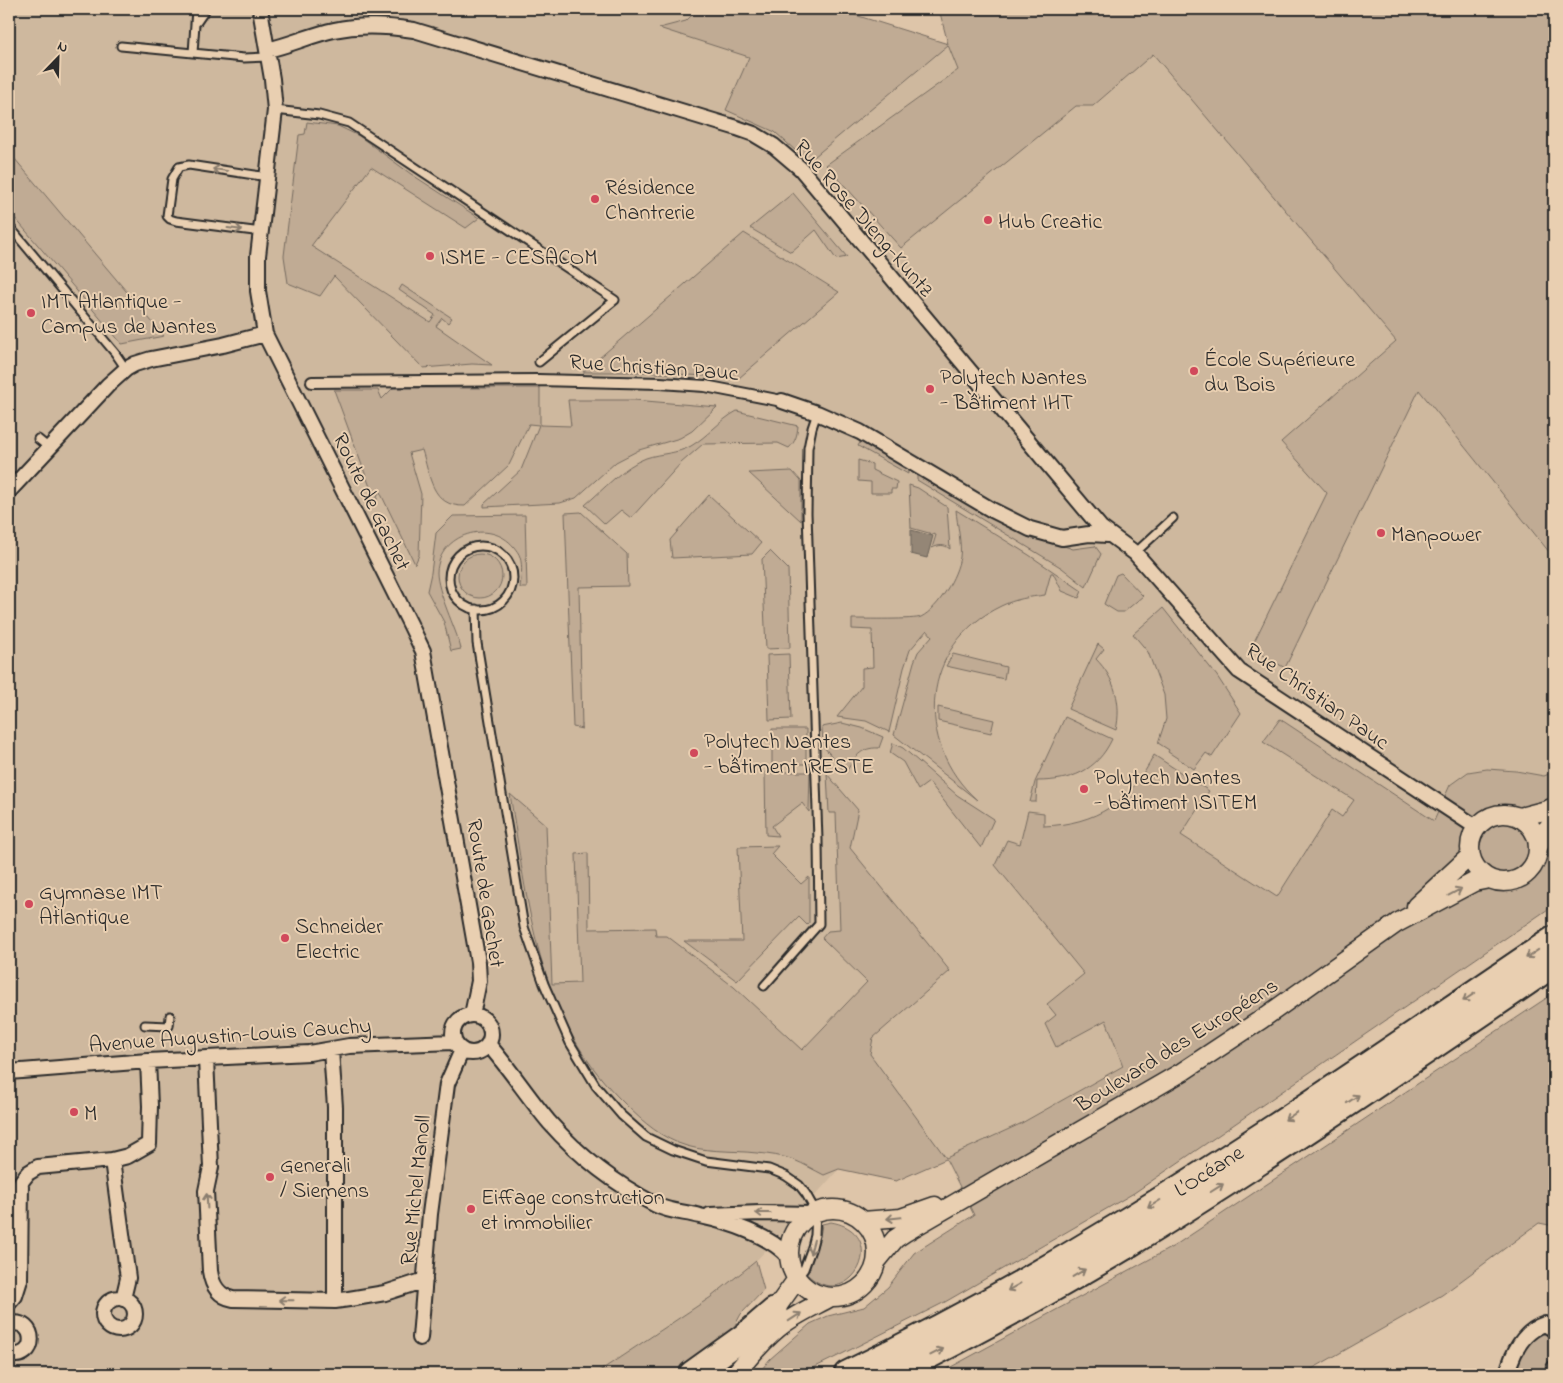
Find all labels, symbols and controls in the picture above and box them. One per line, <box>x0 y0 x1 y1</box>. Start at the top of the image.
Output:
north arrow <box>32 32 82 82</box>
text: N <box>54 36 71 59</box>
street label: Rue Rose Dieng-Kuntz <box>784 133 941 306</box>
one-way arrow <box>212 165 228 175</box>
place label: Résidence Chantrerie <box>605 173 695 230</box>
marker: Résidence Chantrerie <box>589 193 601 205</box>
place label: Hub Creatic <box>998 207 1102 239</box>
marker: Hub Creatic <box>982 214 994 226</box>
one-way arrow <box>227 224 243 234</box>
place label: ISME - CESACOM <box>440 243 598 275</box>
marker: ISME - CESACOM <box>424 250 436 262</box>
place label: IMT Atlantique - Campus de Nantes <box>41 287 217 344</box>
marker: IMT Atlantique - Campus de Nantes <box>25 307 37 319</box>
place label: École Supérieure du Bois <box>1204 345 1355 402</box>
street label: Rue Christian Pauc <box>568 347 740 391</box>
place label: Polytech Nantes - Bâtiment IHT <box>940 363 1087 420</box>
marker: École Supérieure du Bois <box>1188 365 1200 377</box>
marker: Polytech Nantes - Bâtiment IHT <box>924 383 936 395</box>
street label: Route de Gachet <box>323 428 418 577</box>
place label: Manpower <box>1391 520 1482 552</box>
marker: Manpower <box>1375 527 1387 539</box>
street label: Rue Christian Pauc <box>1238 636 1395 759</box>
place label: Polytech Nantes - bâtiment IRESTE <box>704 727 874 784</box>
marker: Polytech Nantes - bâtiment IRESTE <box>688 747 700 759</box>
place label: Polytech Nantes - bâtiment ISITEM <box>1094 763 1257 820</box>
marker: Polytech Nantes - bâtiment ISITEM <box>1078 783 1090 795</box>
street label: Route de Gachet <box>457 817 512 971</box>
place label: Gymnase IMT Atlantique <box>39 878 163 935</box>
one-way arrow <box>1448 887 1463 897</box>
marker: Gymnase IMT Atlantique <box>23 898 35 910</box>
place label: Schneider Electric <box>295 912 383 969</box>
marker: Schneider Electric <box>279 932 291 944</box>
one-way arrow <box>1525 949 1539 960</box>
street label: Boulevard des Européens <box>1069 971 1285 1123</box>
one-way arrow <box>1462 992 1476 1002</box>
street label: Avenue Augustin-Louis Cauchy <box>88 1011 373 1064</box>
one-way arrow <box>1346 1094 1360 1104</box>
place label: M <box>84 1099 97 1131</box>
marker: M <box>68 1106 80 1118</box>
one-way arrow <box>1284 1112 1298 1122</box>
street label: Rue Michel Manoll <box>393 1114 441 1267</box>
street label: L’Océane <box>1169 1138 1251 1207</box>
place label: Generali / Siemens <box>280 1151 369 1208</box>
marker: Generali / Siemens <box>264 1171 276 1183</box>
place label: Eiffage construction et immobilier <box>481 1183 665 1240</box>
one-way arrow <box>1210 1183 1224 1193</box>
one-way arrow <box>202 1193 211 1209</box>
one-way arrow <box>1147 1199 1161 1209</box>
marker: Eiffage construction et immobilier <box>465 1203 477 1215</box>
one-way arrow <box>756 1208 772 1218</box>
one-way arrow <box>886 1213 902 1223</box>
one-way arrow <box>807 1239 816 1255</box>
one-way arrow <box>1071 1268 1086 1278</box>
one-way arrow <box>1007 1283 1022 1292</box>
one-way arrow <box>278 1295 294 1305</box>
one-way arrow <box>788 1311 802 1322</box>
one-way arrow <box>929 1347 944 1356</box>

